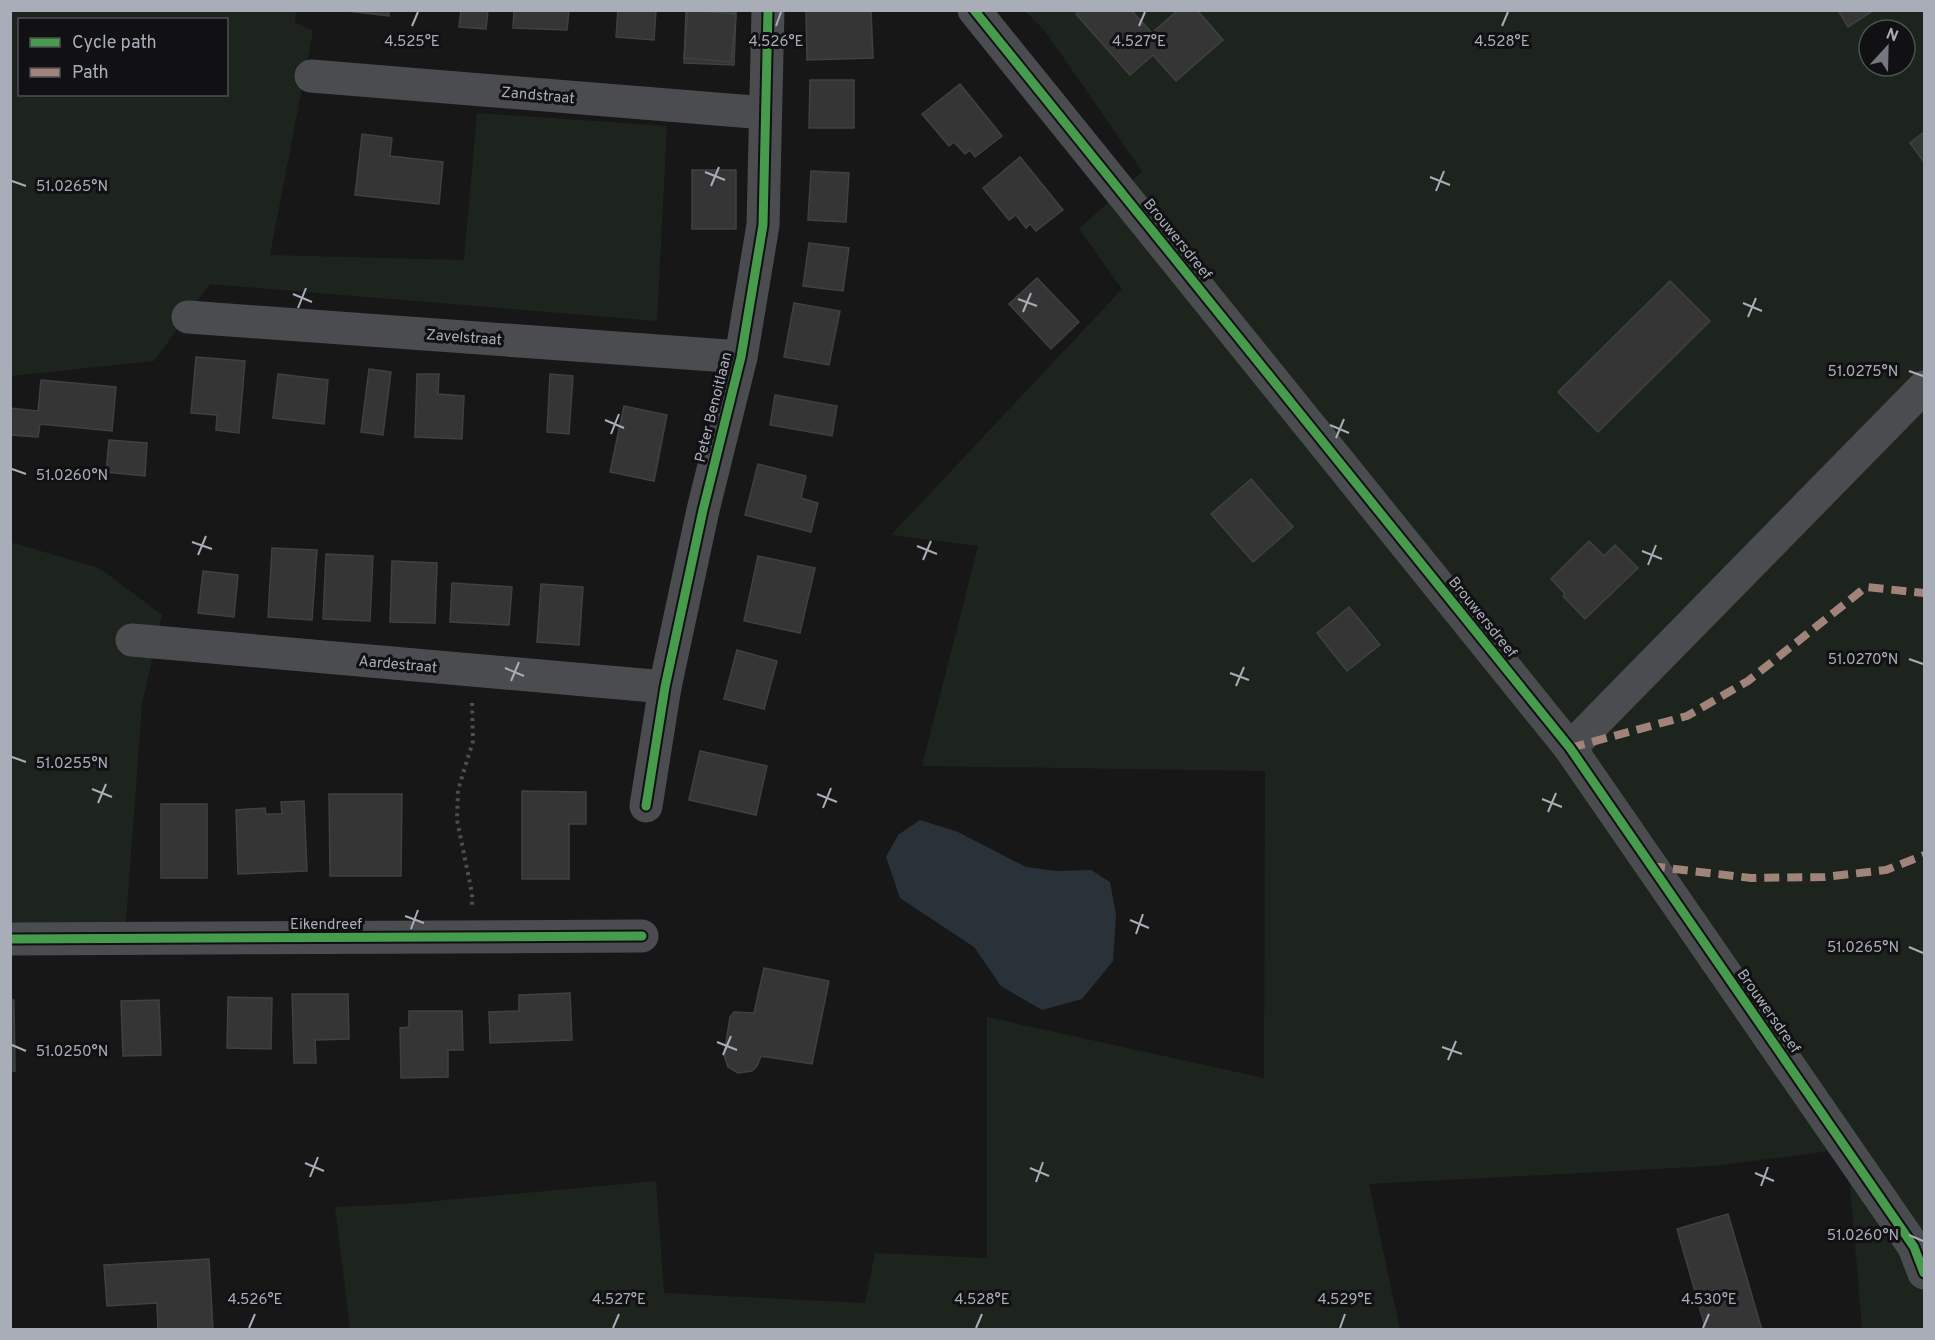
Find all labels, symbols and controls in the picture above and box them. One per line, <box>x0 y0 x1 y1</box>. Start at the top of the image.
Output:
legend <box>18 18 228 96</box>
north arrow <box>1857 18 1917 78</box>
text: N <box>1883 25 1901 47</box>
text: Cycle path <box>72 32 157 55</box>
text: 4.525°E <box>384 33 440 52</box>
text: 4.526°E <box>748 33 804 52</box>
text: 4.527°E <box>1112 33 1166 52</box>
text: 4.528°E <box>1474 33 1530 52</box>
text: Path <box>72 62 109 85</box>
street label: Zandstraat <box>500 84 575 109</box>
text: 51.0265°N <box>36 178 108 197</box>
street label: Brouwersdreef <box>1138 196 1215 284</box>
street label: Zavelstraat <box>425 326 502 351</box>
street label: Peter Benoitlaan <box>692 350 737 465</box>
text: 51.0275°N <box>1828 363 1898 382</box>
text: 51.0260°N <box>36 467 108 486</box>
street label: Brouwersdreef <box>1443 574 1520 662</box>
text: 51.0270°N <box>1828 651 1898 670</box>
street label: Aardestraat <box>358 653 438 678</box>
text: 51.0255°N <box>36 755 108 774</box>
street label: Eikendreef <box>290 916 362 935</box>
text: 51.0265°N <box>1827 939 1899 958</box>
street label: Brouwersdreef <box>1732 966 1804 1058</box>
text: 51.0250°N <box>36 1043 108 1062</box>
text: 51.0260°N <box>1827 1227 1899 1246</box>
text: 4.526°E <box>227 1291 283 1310</box>
text: 4.527°E <box>592 1291 646 1310</box>
text: 4.528°E <box>954 1291 1010 1310</box>
text: 4.529°E <box>1317 1291 1373 1310</box>
text: 4.530°E <box>1681 1291 1737 1310</box>

